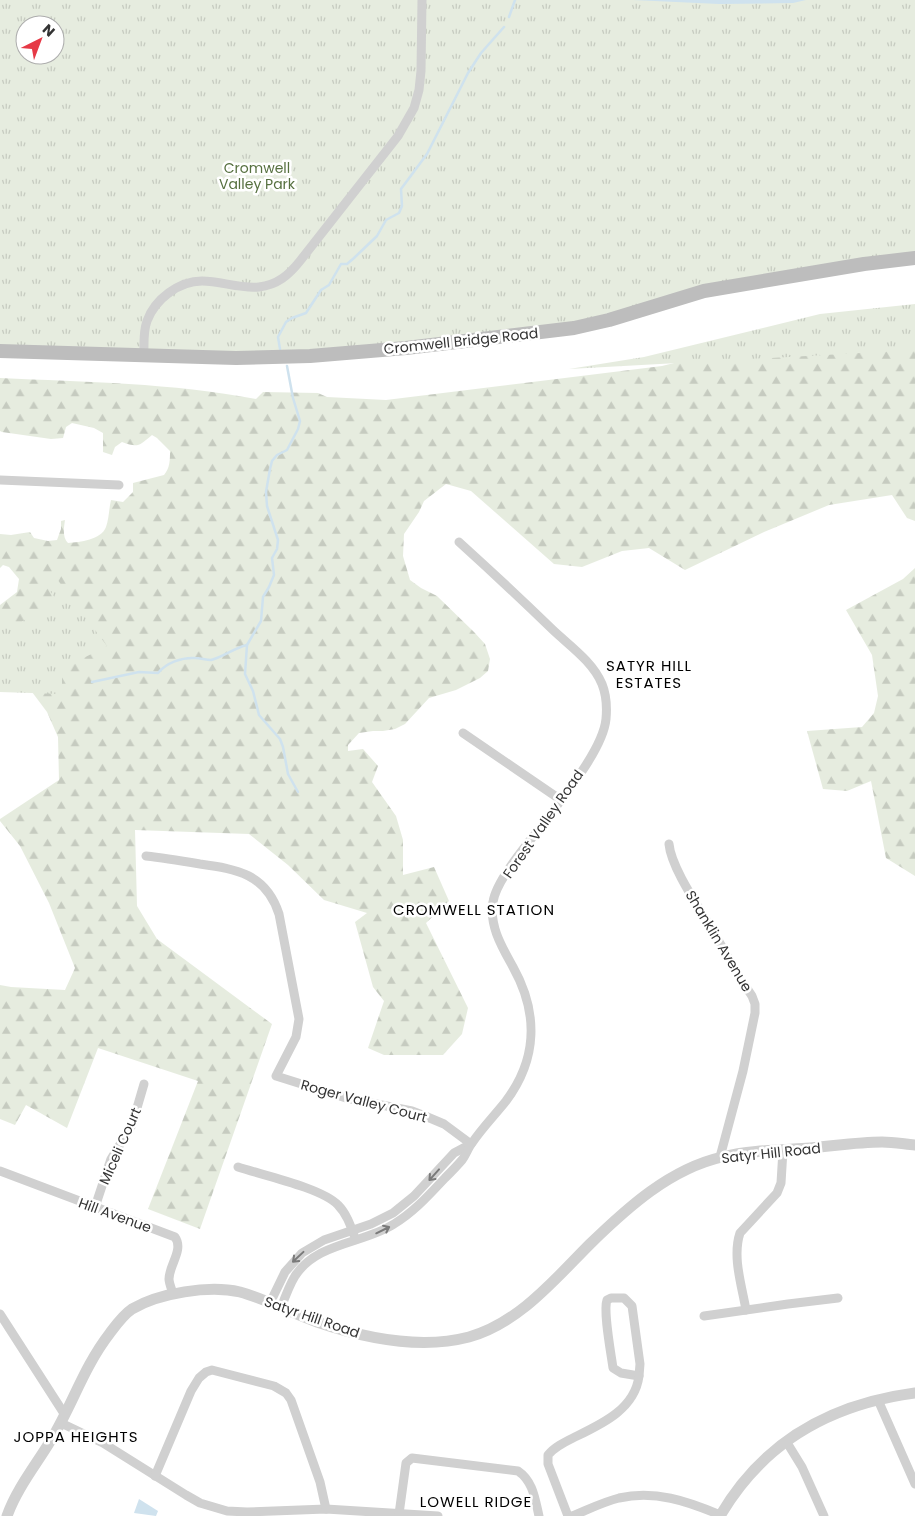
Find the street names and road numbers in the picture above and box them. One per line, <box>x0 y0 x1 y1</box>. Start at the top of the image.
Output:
street label: Cromwell Bridge Road <box>383 323 539 359</box>
street label: Forest Valley Road <box>498 766 588 882</box>
street label: Shanklin Avenue <box>681 887 757 996</box>
street label: Roger Valley Court <box>299 1075 429 1127</box>
street label: Miceli Court <box>94 1104 146 1188</box>
street label: Satyr Hill Road <box>720 1138 822 1168</box>
street label: Hill Avenue <box>76 1193 155 1238</box>
street label: Satyr Hill Road <box>262 1291 362 1343</box>

